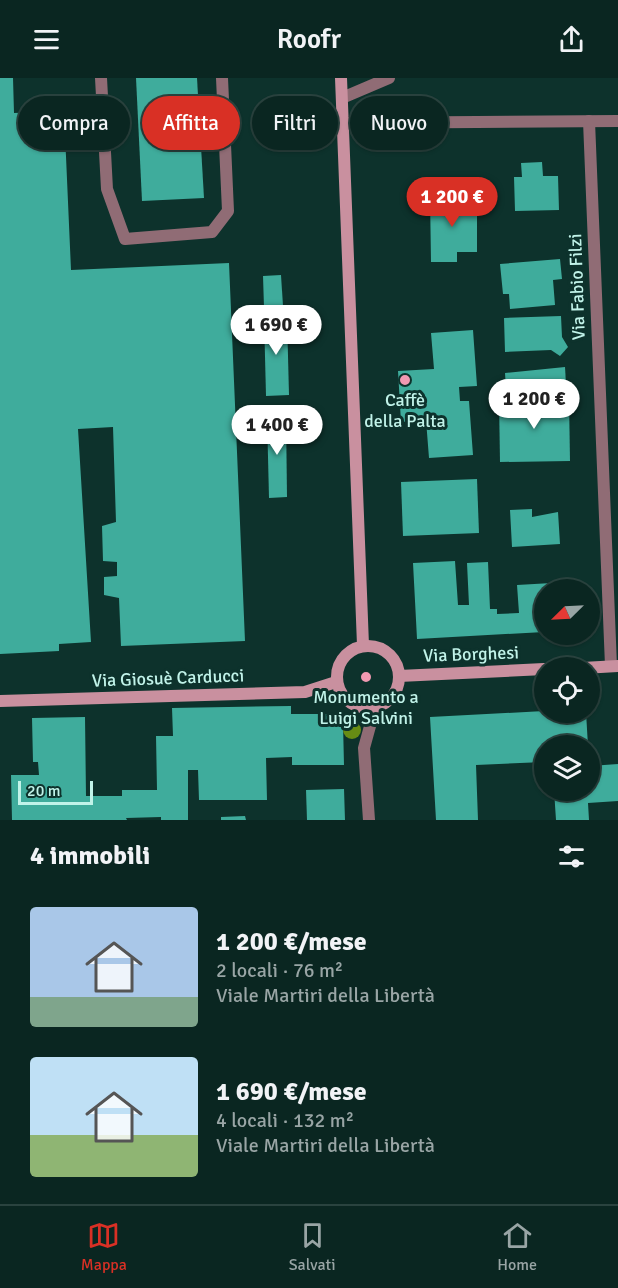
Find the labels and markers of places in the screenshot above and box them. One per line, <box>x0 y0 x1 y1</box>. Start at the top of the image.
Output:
pin: 1 200 € <box>397 177 507 228</box>
pin: 1 690 € <box>221 305 331 356</box>
marker: Caffè della Palta <box>398 373 412 387</box>
pin: 1 200 € <box>479 379 589 430</box>
place label: Caffè della Palta <box>364 389 446 432</box>
pin: 1 400 € <box>222 405 332 456</box>
marker: Monumento a Luigi Salvini <box>359 670 373 684</box>
place label: Monumento a Luigi Salvini <box>313 686 419 729</box>

